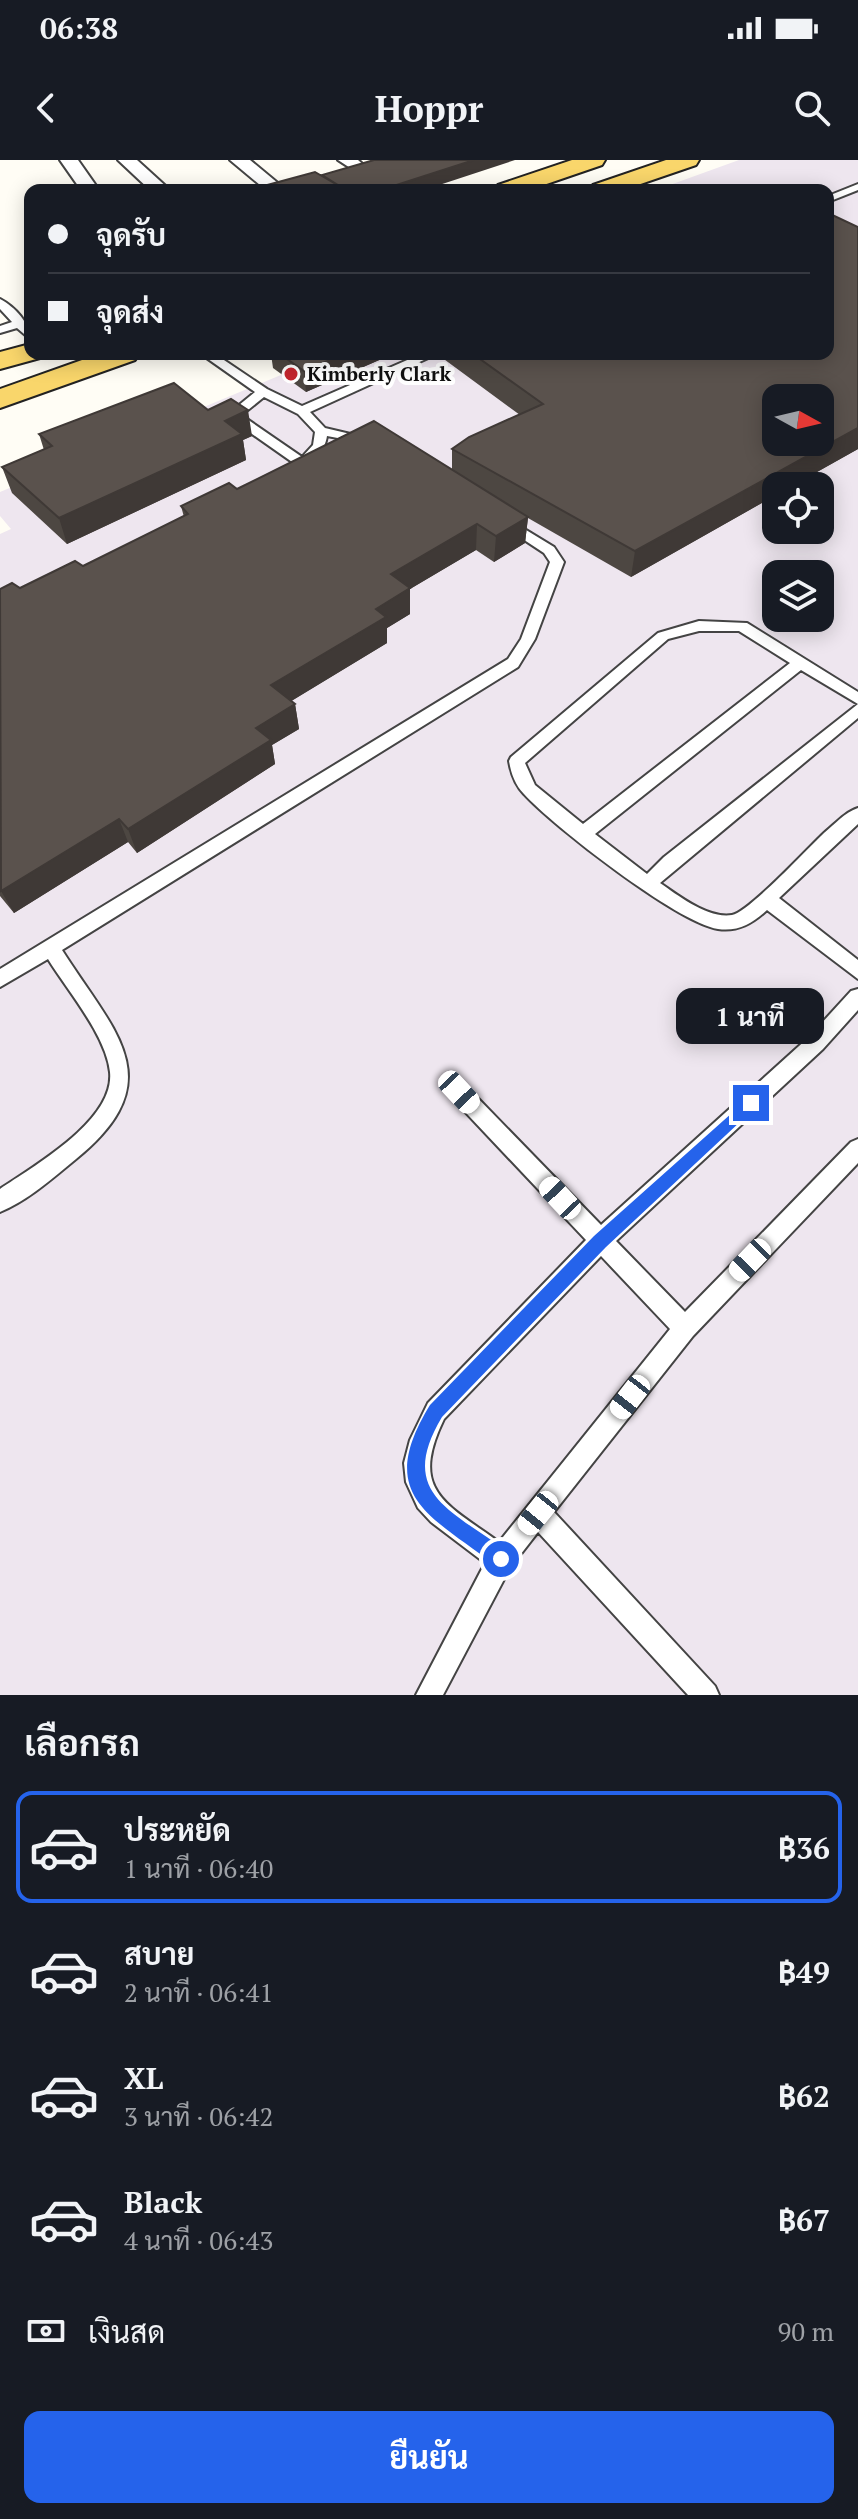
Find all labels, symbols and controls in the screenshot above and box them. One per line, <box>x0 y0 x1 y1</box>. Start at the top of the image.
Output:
text: 06:38 <box>40 8 118 48</box>
text: Hoppr <box>375 85 483 132</box>
icon: back <box>24 86 68 130</box>
icon: search <box>790 86 834 130</box>
text: จุดรับ <box>96 215 166 255</box>
text: จุดส่ง <box>96 292 164 332</box>
place label: Kimberly Clark <box>307 360 451 387</box>
marker: Kimberly Clark <box>282 365 300 383</box>
north arrow <box>762 384 834 456</box>
map controls <box>762 384 834 632</box>
button: locate <box>762 472 834 544</box>
button: layers <box>762 560 834 632</box>
callout: 1 นาที <box>677 987 825 1043</box>
text: 1 นาที <box>715 999 785 1033</box>
car <box>434 1066 484 1118</box>
route end <box>733 1085 769 1121</box>
car <box>535 1172 585 1224</box>
car <box>725 1234 775 1286</box>
car <box>606 1371 654 1423</box>
car <box>514 1487 562 1539</box>
route start <box>483 1541 519 1577</box>
text: เลือกรถ <box>24 1719 140 1766</box>
text: ประหยัด <box>124 1810 231 1850</box>
icon: car <box>28 1811 100 1883</box>
text: ฿36 <box>778 1828 830 1868</box>
text: 1 นาที · 06:40 <box>124 1851 273 1885</box>
text: สบาย <box>124 1934 194 1974</box>
icon: car <box>28 1935 100 2007</box>
text: ฿49 <box>778 1952 830 1992</box>
text: 2 นาที · 06:41 <box>124 1975 273 2009</box>
text: XL <box>124 2058 163 2098</box>
icon: car <box>28 2059 100 2131</box>
text: ฿62 <box>778 2076 830 2116</box>
text: 3 นาที · 06:42 <box>124 2099 273 2133</box>
text: Black <box>124 2182 202 2222</box>
icon: car <box>28 2183 100 2255</box>
text: ฿67 <box>778 2200 830 2240</box>
text: 4 นาที · 06:43 <box>124 2223 273 2257</box>
icon: cash <box>24 2309 68 2353</box>
text: เงินสด <box>88 2312 165 2352</box>
text: 90 m <box>778 2314 834 2348</box>
button: ยืนยัน <box>24 2411 834 2503</box>

